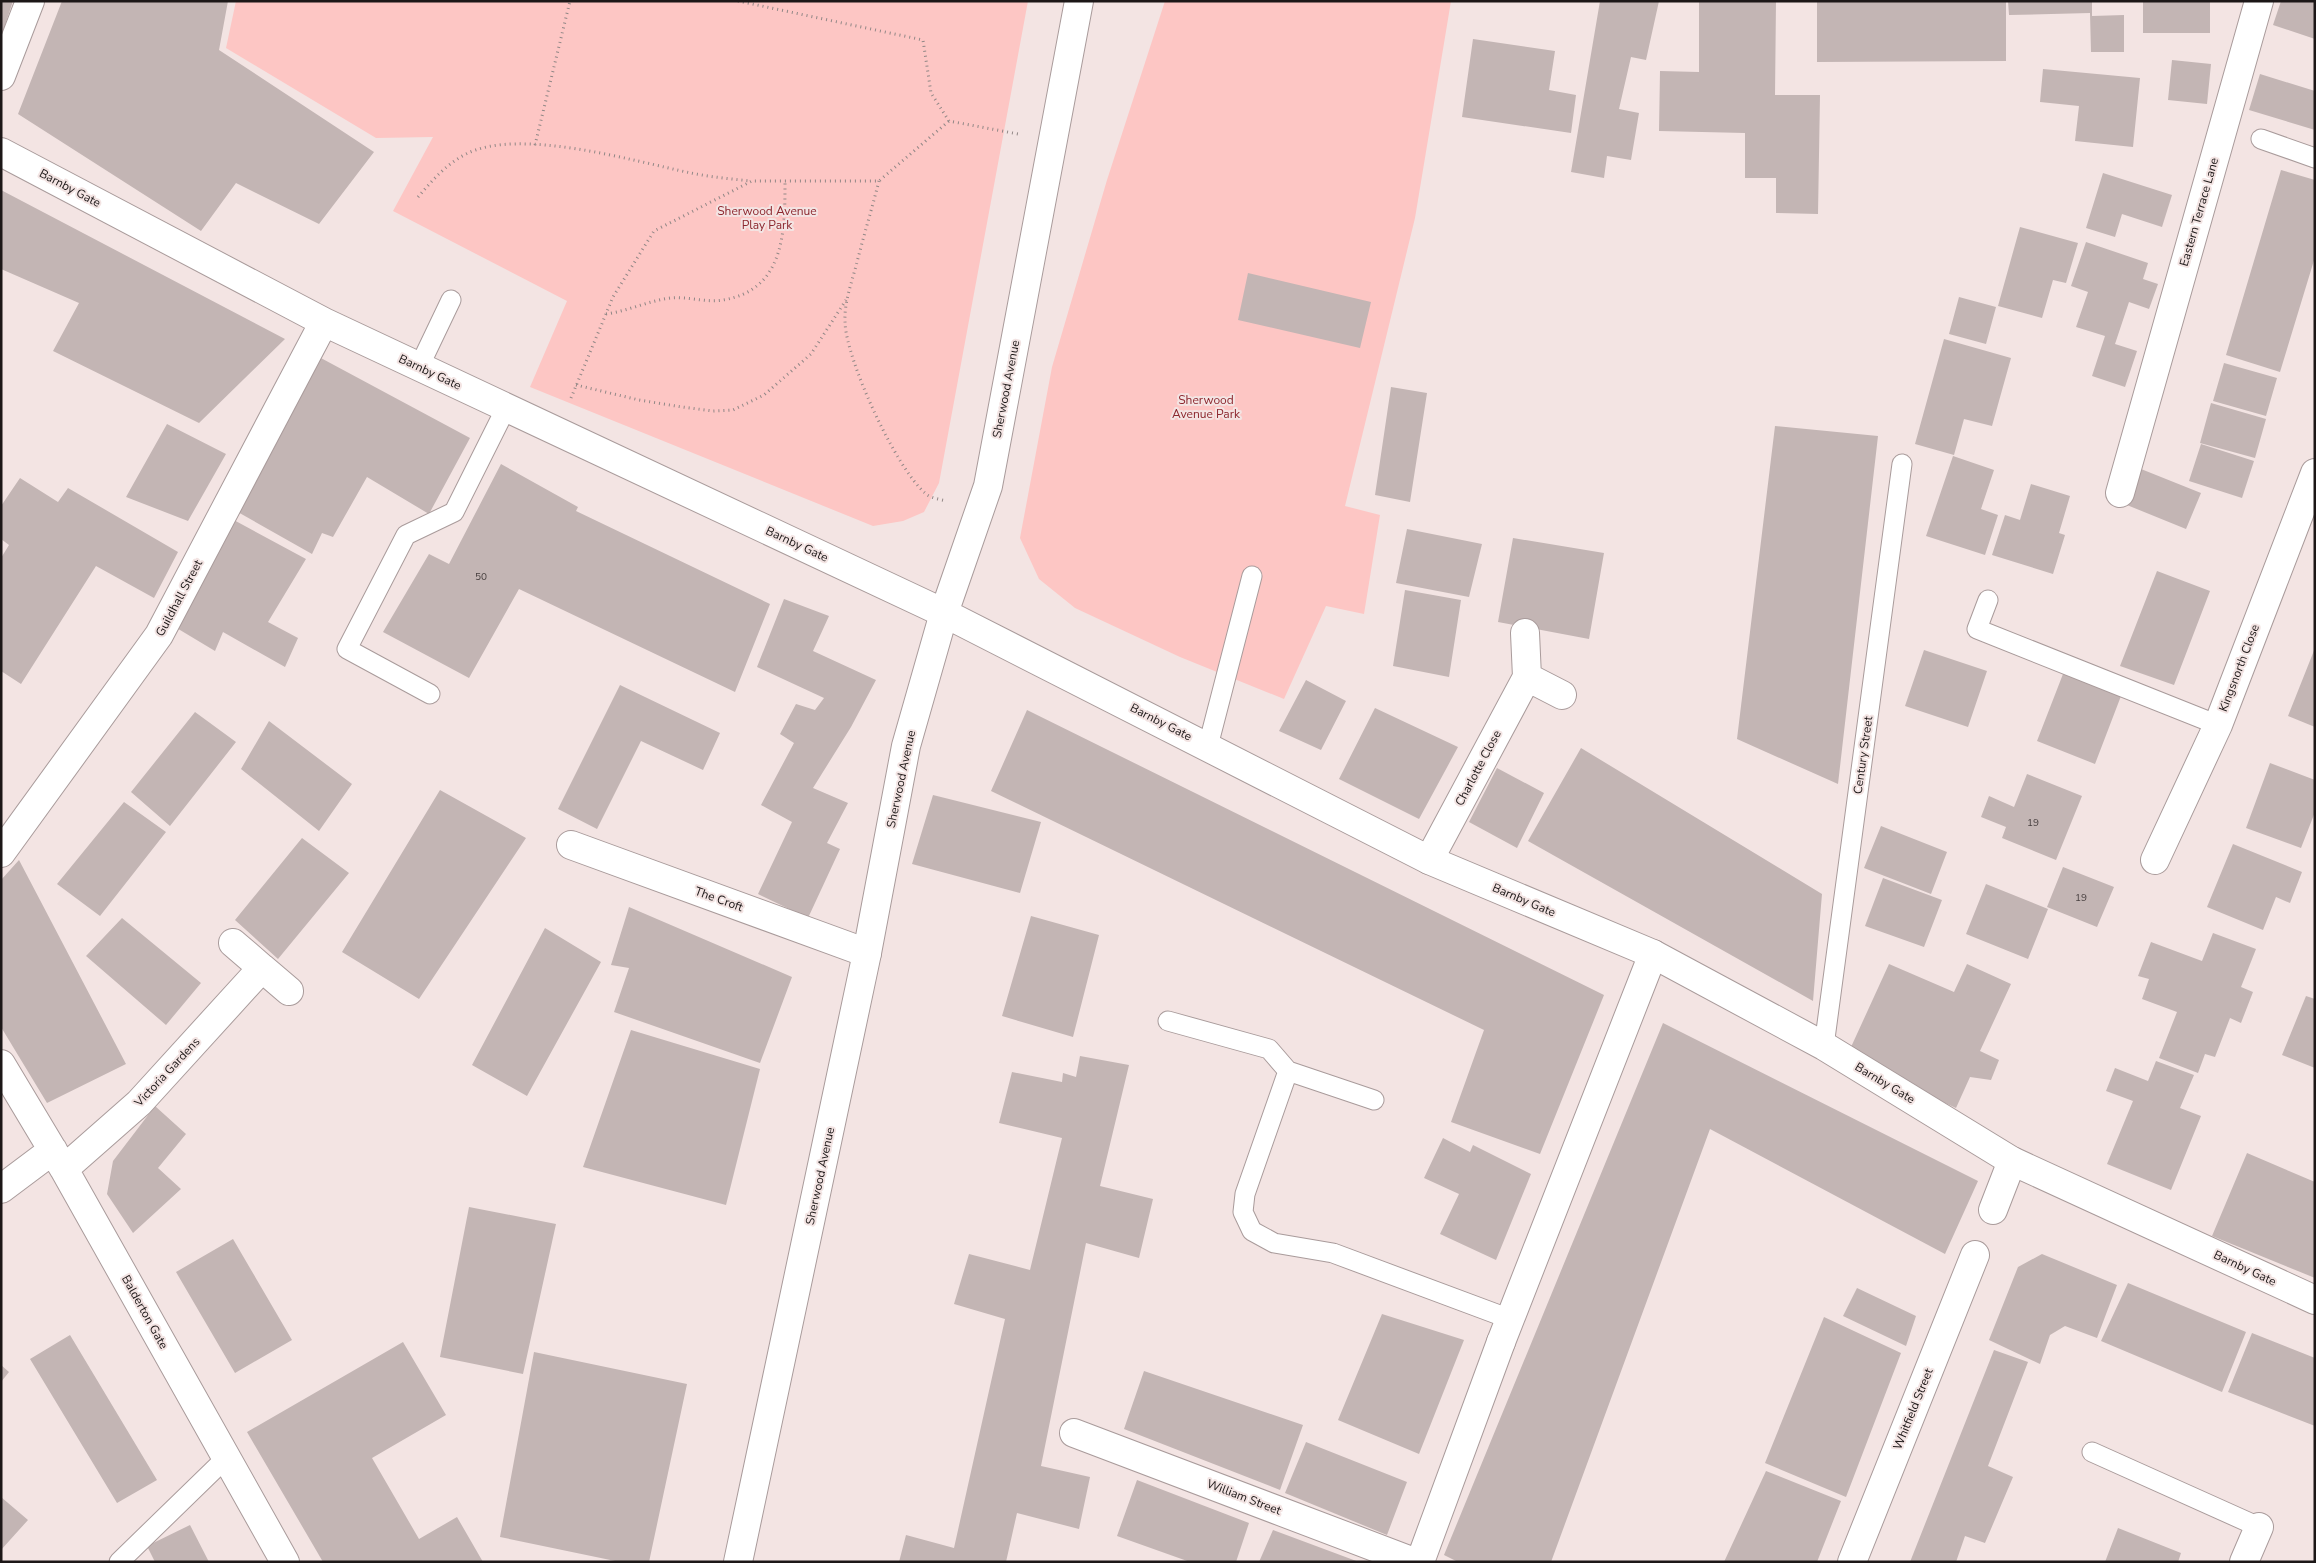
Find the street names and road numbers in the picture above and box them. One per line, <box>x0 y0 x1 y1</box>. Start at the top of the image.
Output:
street label: Eastern Terrace Lane <box>2176 156 2222 268</box>
street label: Barnby Gate <box>37 165 103 211</box>
street label: Sherwood Avenue <box>989 339 1023 439</box>
street label: Barnby Gate <box>396 351 464 393</box>
street label: Barnby Gate <box>763 523 831 565</box>
street label: Guildhall Street <box>152 556 206 639</box>
street label: Kingsnorth Close <box>2215 622 2263 714</box>
street label: Barnby Gate <box>1127 700 1195 744</box>
street label: Century Street <box>1850 714 1876 795</box>
street label: Charlotte Close <box>1451 727 1505 809</box>
street label: Sherwood Avenue <box>883 729 919 829</box>
street label: Barnby Gate <box>1490 879 1558 921</box>
street label: The Croft <box>693 883 746 915</box>
street label: Victoria Gardens <box>130 1034 203 1111</box>
street label: Barnby Gate <box>1852 1059 1918 1107</box>
street label: Sherwood Avenue <box>802 1126 838 1226</box>
street label: Barnby Gate <box>2211 1247 2279 1289</box>
street label: Balderton Gate <box>118 1272 172 1352</box>
street label: Whitfield Street <box>1889 1365 1937 1452</box>
street label: William Street <box>1205 1475 1284 1519</box>

